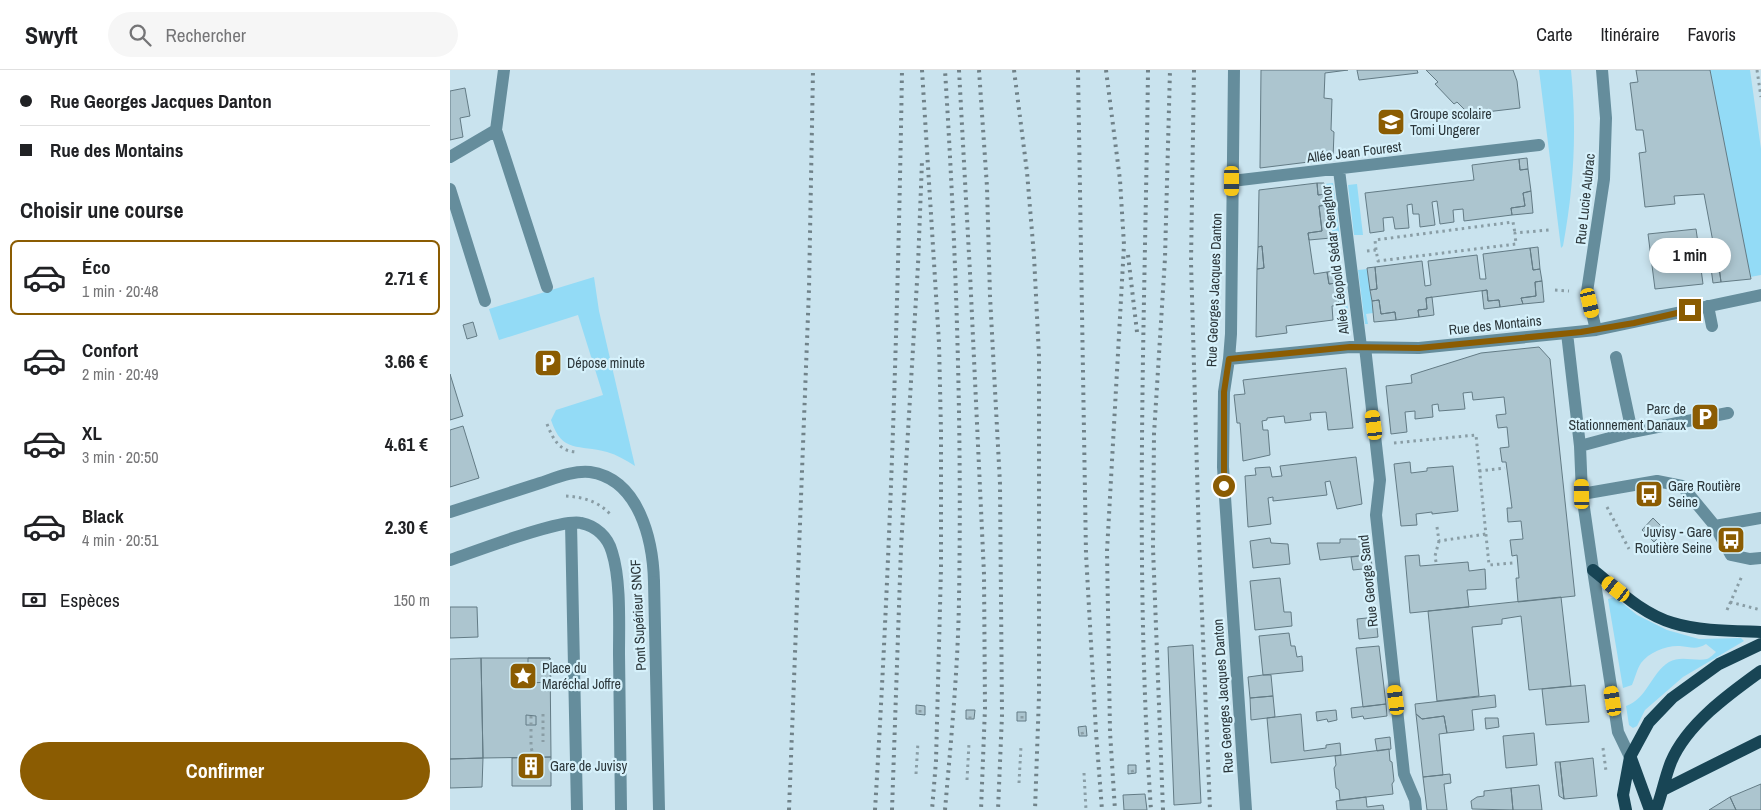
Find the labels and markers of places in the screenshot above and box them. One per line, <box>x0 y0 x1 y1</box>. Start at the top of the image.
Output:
place label: Groupe scolaire Tomi Ungerer <box>1410 105 1492 139</box>
school or university icon: Groupe scolaire Tomi Ungerer <box>1376 107 1406 137</box>
parking icon: Dépose minute <box>533 348 563 378</box>
place label: Dépose minute <box>567 354 645 372</box>
place label: Parc de Stationnement Danaux <box>1569 400 1686 434</box>
parking icon: Parc de Stationnement Danaux <box>1690 402 1720 432</box>
place label: Gare Routière Seine <box>1668 477 1741 511</box>
bus stop icon: Gare Routière Seine <box>1634 479 1664 509</box>
place label: Juvisy - Gare Routière Seine <box>1635 523 1712 557</box>
bus stop icon: Juvisy - Gare Routière Seine <box>1716 525 1746 555</box>
place label: Place du Maréchal Joffre <box>542 659 621 693</box>
place icon: Place du Maréchal Joffre <box>508 661 538 691</box>
building icon: Gare de Juvisy <box>516 751 546 781</box>
place label: Gare de Juvisy <box>550 757 627 775</box>

